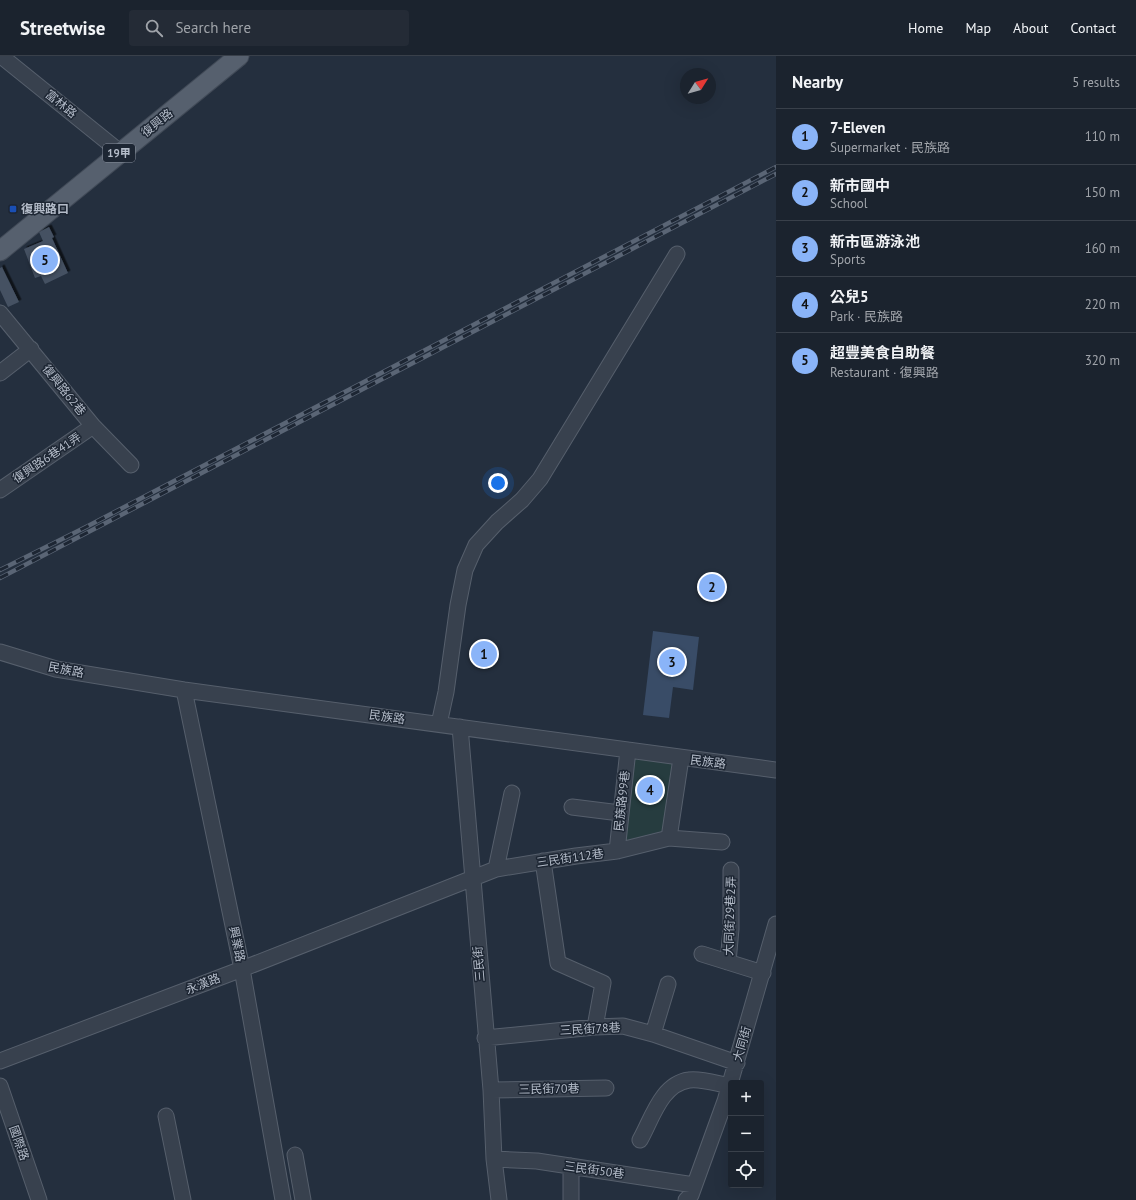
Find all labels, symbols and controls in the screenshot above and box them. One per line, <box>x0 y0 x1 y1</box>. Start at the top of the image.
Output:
search box <box>129 10 409 46</box>
text: Streetwise <box>20 16 105 40</box>
icon: search <box>143 17 165 39</box>
text: Search here <box>175 18 251 37</box>
text: Home <box>908 19 943 37</box>
text: Map <box>965 19 991 37</box>
text: About <box>1013 19 1049 37</box>
text: Contact <box>1071 19 1116 37</box>
north arrow <box>680 68 716 104</box>
text: Nearby <box>792 71 843 93</box>
text: 5 results <box>1072 74 1120 91</box>
street label: 富林路 <box>43 86 80 121</box>
street label: 復興路 <box>138 105 175 140</box>
text: 7-Eleven <box>830 118 885 137</box>
text: 1 <box>801 128 809 145</box>
text: 110 m <box>1085 128 1120 145</box>
text: Supermarket · 民族路 <box>830 139 950 156</box>
road number: 19甲 <box>103 144 135 162</box>
text: 新市國中 <box>830 176 890 195</box>
text: 2 <box>801 184 809 201</box>
text: 150 m <box>1085 184 1120 201</box>
text: School <box>830 195 868 212</box>
place label: 復興路口 <box>21 201 69 216</box>
marker: 復興路口 <box>8 204 18 214</box>
text: 新市區游泳池 <box>830 232 920 251</box>
text: 3 <box>801 240 809 257</box>
text: 160 m <box>1085 240 1120 257</box>
pin: 5 <box>32 245 58 275</box>
text: Sports <box>830 251 866 268</box>
text: 公兒5 <box>830 287 869 306</box>
text: 4 <box>801 296 809 313</box>
text: 220 m <box>1085 296 1120 313</box>
text: Park · 民族路 <box>830 308 903 325</box>
text: 超豐美食自助餐 <box>830 343 935 362</box>
text: 5 <box>801 352 809 369</box>
text: 320 m <box>1085 352 1120 369</box>
street label: 復興路62巷 <box>39 361 89 418</box>
text: Restaurant · 復興路 <box>830 364 939 381</box>
street label: 復興路6巷41弄 <box>10 429 84 486</box>
your location <box>488 473 508 493</box>
pin: 2 <box>699 572 725 602</box>
pin: 1 <box>471 639 497 669</box>
pin: 3 <box>659 647 685 677</box>
street label: 民族路 <box>47 659 85 680</box>
street label: 民族路 <box>368 707 406 726</box>
street label: 民族路 <box>689 752 727 771</box>
street label: 民族路99巷 <box>611 770 632 832</box>
pin: 4 <box>637 775 663 805</box>
street label: 三民街112巷 <box>535 845 604 870</box>
street label: 大同街29巷2弄 <box>721 876 738 956</box>
street label: 興業路 <box>226 925 249 963</box>
street label: 三民街 <box>469 945 488 983</box>
street label: 永漢路 <box>183 970 222 997</box>
street label: 三民街78巷 <box>559 1019 621 1038</box>
street label: 大同街 <box>729 1024 754 1063</box>
street label: 三民街70巷 <box>518 1080 580 1097</box>
map controls <box>728 1080 764 1188</box>
button: + <box>728 1080 764 1116</box>
button: − <box>728 1116 764 1152</box>
street label: 國際路 <box>7 1123 32 1162</box>
button: locate <box>728 1152 764 1188</box>
street label: 三民街50巷 <box>563 1158 625 1181</box>

